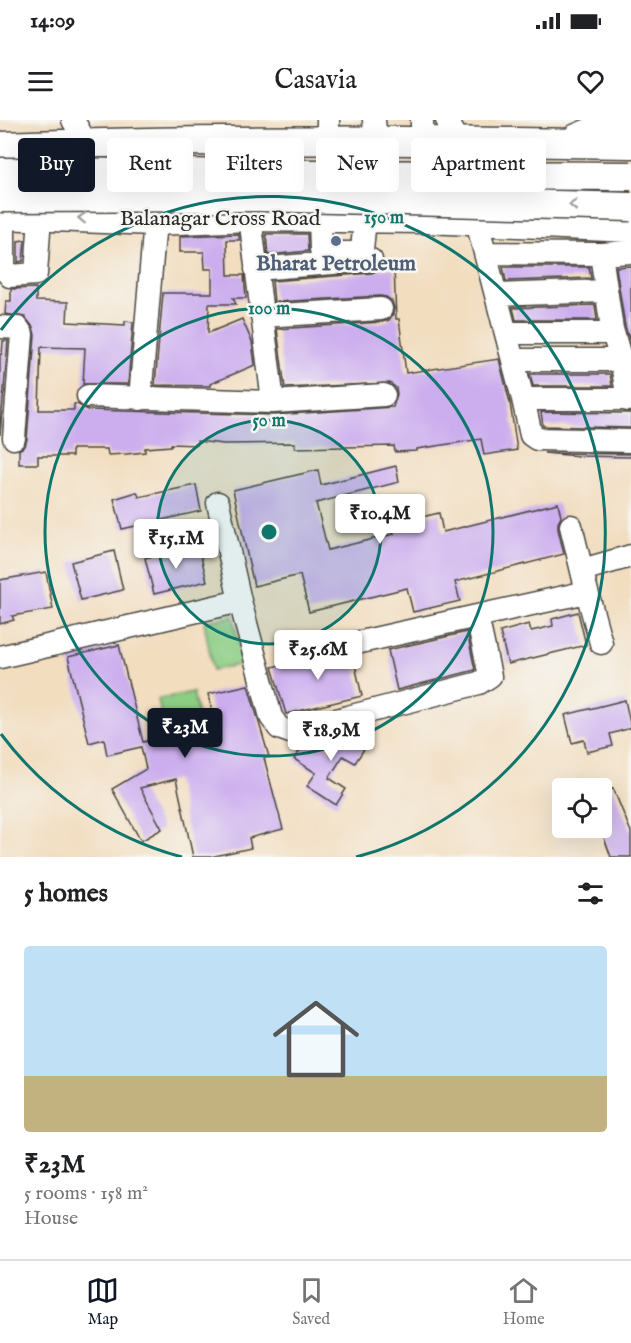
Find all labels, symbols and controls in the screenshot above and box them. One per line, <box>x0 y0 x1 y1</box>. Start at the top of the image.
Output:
text: 14:09 <box>30 7 75 35</box>
text: Casavia <box>274 64 357 98</box>
icon: menu <box>24 65 57 98</box>
icon: heart <box>574 65 607 98</box>
chip: Buy <box>18 138 95 192</box>
chip: Rent <box>107 138 193 192</box>
chip: Filters <box>205 138 304 192</box>
chip: New <box>316 138 399 192</box>
chip: Apartment <box>411 138 546 192</box>
one-way arrow <box>568 199 577 212</box>
street label: Balanagar Cross Road <box>120 205 321 233</box>
text: 150 m <box>364 207 404 230</box>
one-way arrow <box>78 212 87 225</box>
marker: Bharat Petroleum <box>329 234 343 248</box>
place label: Bharat Petroleum <box>256 250 416 278</box>
text: 100 m <box>248 298 290 321</box>
text: 50 m <box>252 410 286 433</box>
pin: ₹10.4M <box>331 494 429 545</box>
text: ₹10.4M <box>349 501 411 526</box>
pin: ₹15.1M <box>127 519 225 570</box>
centre of rings <box>259 522 279 542</box>
text: ₹15.1M <box>148 526 204 551</box>
pin: ₹25.6M <box>269 630 367 681</box>
text: ₹25.6M <box>288 637 348 662</box>
pin: ₹23M <box>149 708 221 759</box>
pin: ₹18.9M <box>282 711 380 762</box>
text: ₹23M <box>161 715 209 740</box>
text: ₹18.9M <box>302 718 360 743</box>
map controls <box>552 778 612 838</box>
button: locate <box>552 778 612 838</box>
text: 5 homes <box>24 877 108 910</box>
icon: filters <box>574 877 607 910</box>
icon: home <box>262 985 370 1093</box>
text: ₹23M <box>24 1148 85 1181</box>
text: 5 rooms · 158 m² <box>24 1181 148 1206</box>
text: House <box>24 1206 78 1231</box>
tab: Map <box>86 1274 119 1330</box>
tab: Saved <box>292 1274 330 1330</box>
tab: Home <box>503 1274 545 1330</box>

